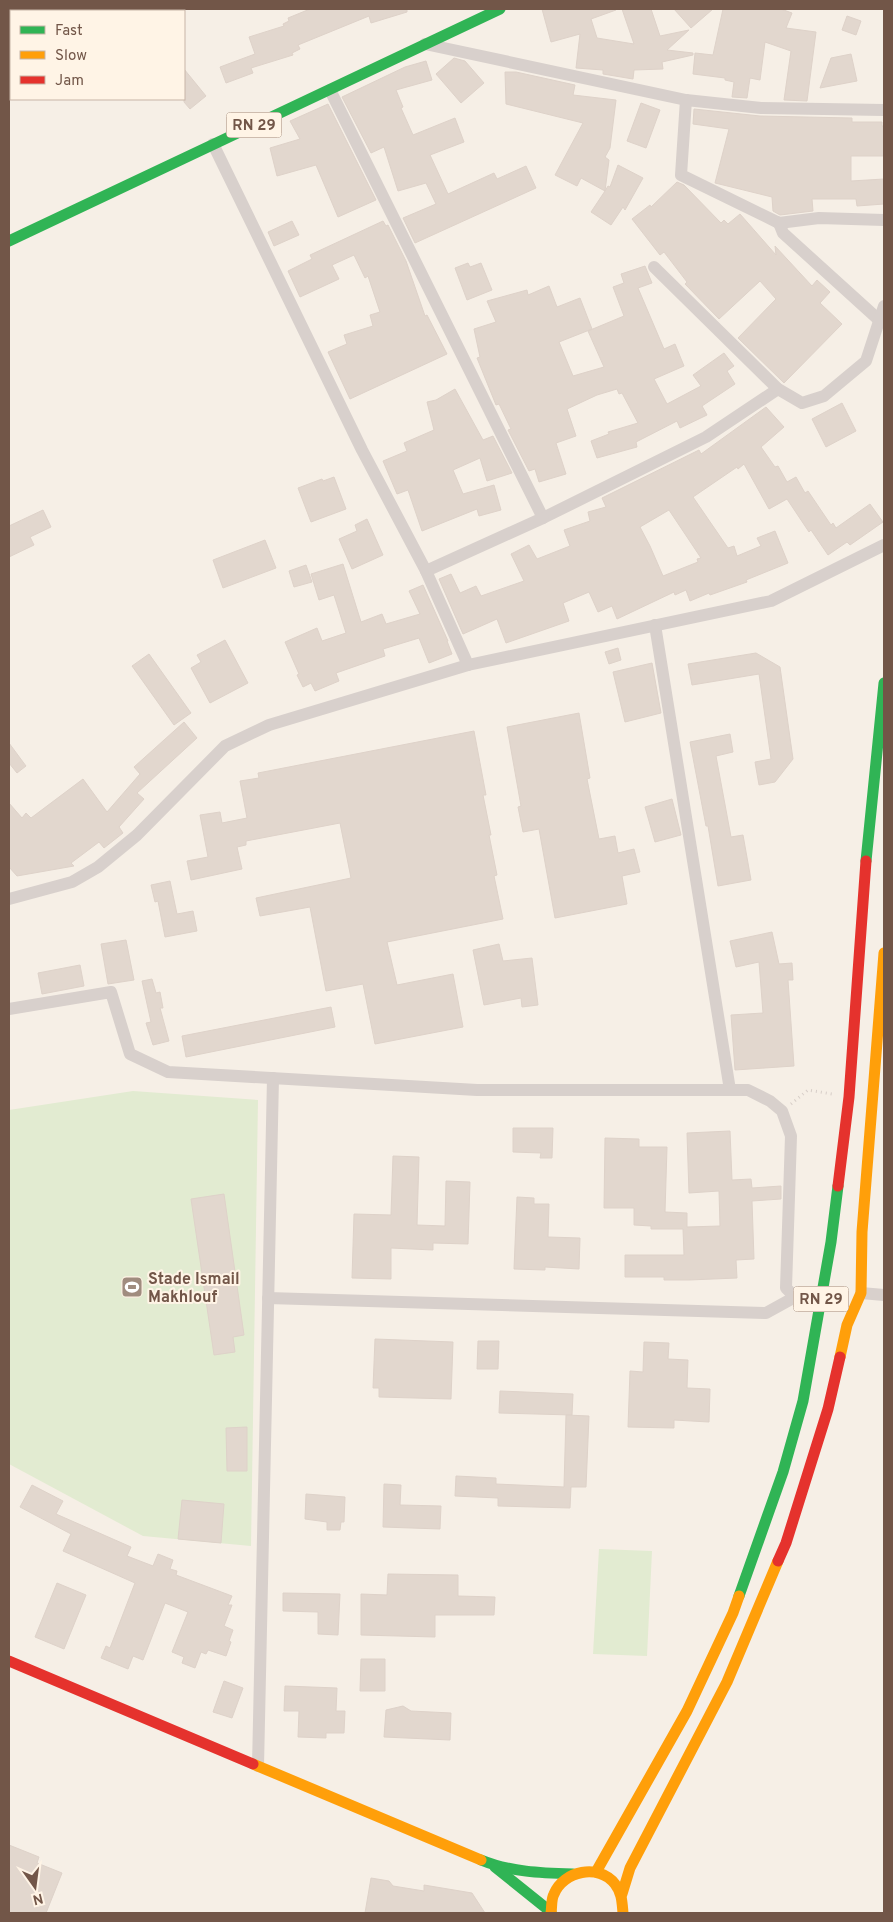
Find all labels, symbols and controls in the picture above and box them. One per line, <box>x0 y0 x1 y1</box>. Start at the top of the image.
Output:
legend <box>10 10 185 100</box>
text: Fast <box>55 22 83 41</box>
text: Slow <box>55 47 87 66</box>
text: Jam <box>55 72 84 91</box>
road number: RN 29 <box>226 112 282 138</box>
place label: Stade Ismail Makhlouf <box>148 1270 240 1308</box>
sports icon: Stade Ismail Makhlouf <box>120 1275 144 1299</box>
road number: RN 29 <box>794 1286 848 1312</box>
north arrow <box>10 1862 60 1912</box>
text: N <box>31 1889 45 1908</box>

